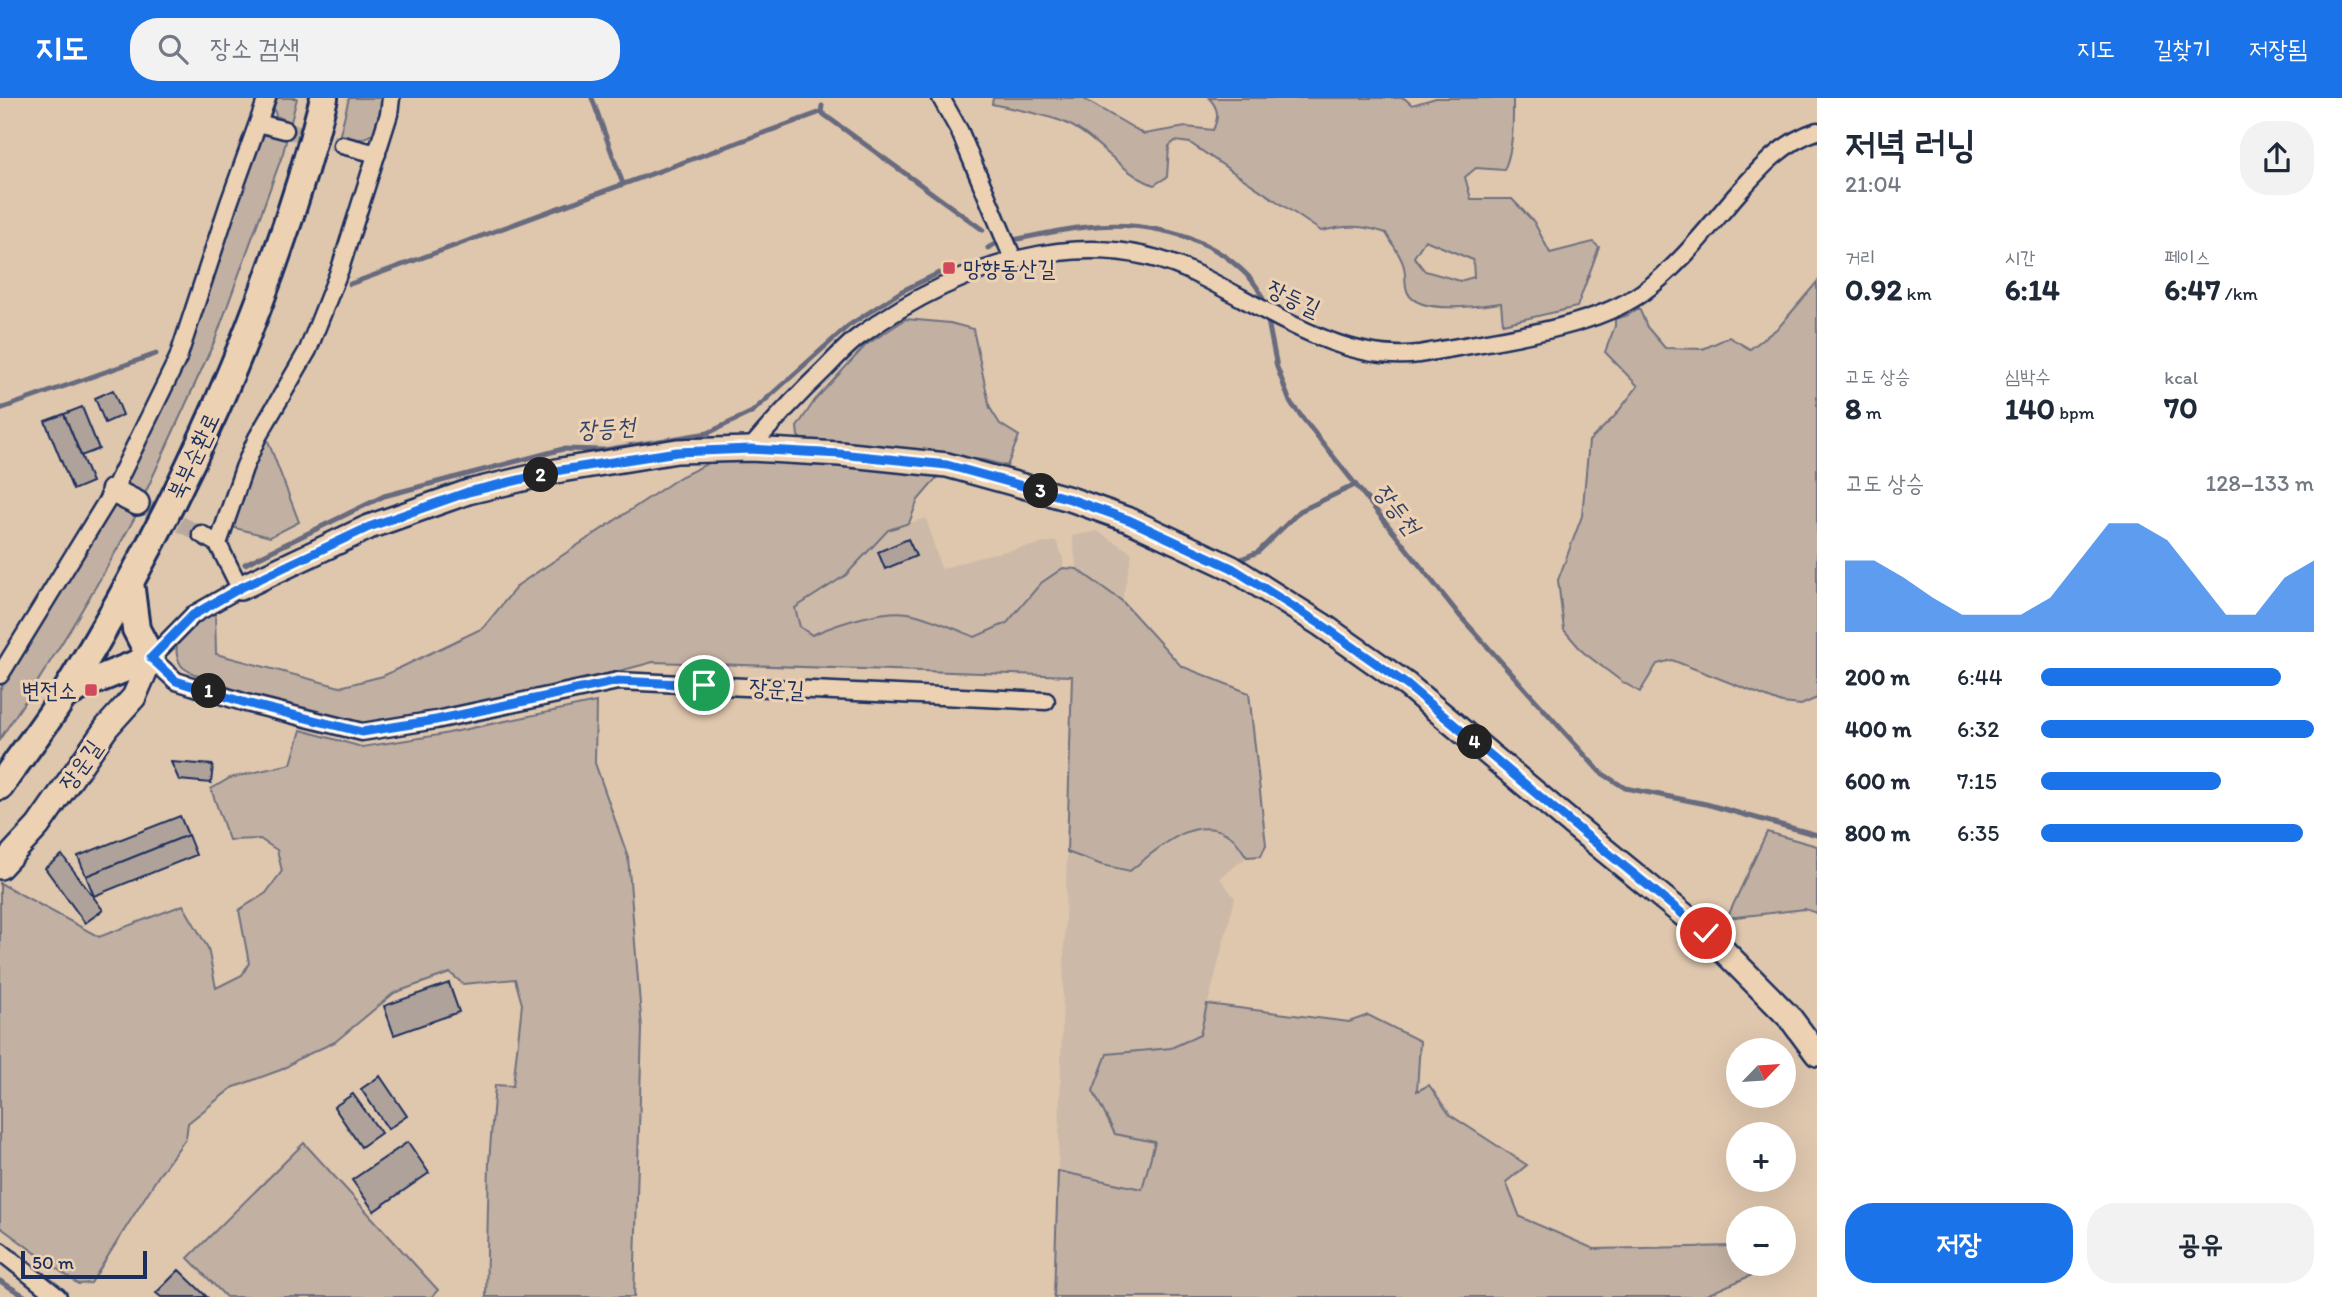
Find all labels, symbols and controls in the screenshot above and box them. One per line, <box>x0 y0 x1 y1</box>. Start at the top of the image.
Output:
search box <box>130 18 620 81</box>
text: 지도 <box>35 28 88 67</box>
icon: search <box>154 30 192 68</box>
text: 장소 검색 <box>210 32 300 64</box>
text: 지도 <box>2077 34 2115 63</box>
text: 길찾기 <box>2153 34 2211 63</box>
text: 저장됨 <box>2249 34 2307 63</box>
text: 저녁 러닝 <box>1845 121 1976 167</box>
button: share <box>2240 121 2314 195</box>
text: 21:04 <box>1845 170 1901 198</box>
text: 거리 <box>1845 246 1876 269</box>
text: 시간 <box>2005 246 2035 269</box>
text: 페이스 <box>2164 246 2210 269</box>
place label: 망향동산길 <box>963 254 1056 282</box>
marker: 망향동산길 <box>941 260 957 276</box>
text: 0.92 <box>1845 271 1902 308</box>
text: 6:14 <box>2005 271 2060 308</box>
text: 6:47 <box>2164 271 2220 308</box>
street label: 장등길 <box>1263 274 1325 322</box>
text: km <box>1902 282 1932 305</box>
text: /km <box>2220 282 2258 305</box>
text: 고도 상승 <box>1845 365 1910 388</box>
text: 심박수 <box>2005 365 2051 388</box>
text: kcal <box>2164 366 2198 389</box>
text: 70 <box>2164 389 2198 426</box>
text: 8 <box>1845 390 1861 427</box>
text: 140 <box>2005 390 2055 427</box>
text: m <box>1861 401 1882 424</box>
text: bpm <box>2055 401 2095 424</box>
street label: 북부순환로 <box>161 408 225 504</box>
water label: 장등천 <box>576 411 639 444</box>
pin: 2 <box>524 458 558 492</box>
text: 2 <box>536 463 546 486</box>
text: 고도 상승 <box>1845 469 1924 497</box>
text: 128–133 m <box>2206 469 2314 497</box>
pin: 3 <box>1024 474 1058 508</box>
water label: 장등천 <box>1368 477 1428 543</box>
text: 3 <box>1035 479 1046 502</box>
pin <box>674 655 734 715</box>
text: 200 m <box>1845 663 1910 691</box>
text: 6:44 <box>1957 663 2002 691</box>
icon: arrive <box>685 666 723 704</box>
street label: 장운길 <box>749 673 805 703</box>
pin: 1 <box>192 674 227 708</box>
place label: 변전소 <box>21 676 77 704</box>
text: 1 <box>204 679 213 702</box>
marker: 변전소 <box>83 682 99 698</box>
text: 400 m <box>1845 715 1912 743</box>
text: 6:32 <box>1957 715 1999 743</box>
pin: 4 <box>1458 724 1492 760</box>
text: 4 <box>1469 730 1480 753</box>
street label: 장운길 <box>53 734 107 796</box>
text: 600 m <box>1845 767 1910 795</box>
text: 7:15 <box>1957 767 1997 795</box>
text: 800 m <box>1845 819 1910 847</box>
text: 6:35 <box>1957 819 1999 847</box>
pin <box>1676 903 1736 963</box>
icon: check <box>1687 914 1725 952</box>
north arrow <box>1726 1038 1796 1108</box>
map controls <box>1726 1038 1796 1276</box>
button: + <box>1726 1122 1796 1192</box>
button: 저장 <box>1845 1203 2073 1283</box>
button: 공유 <box>2087 1203 2314 1283</box>
button: − <box>1726 1206 1796 1276</box>
scale bar <box>21 1248 147 1280</box>
text: 50 m <box>32 1251 74 1274</box>

